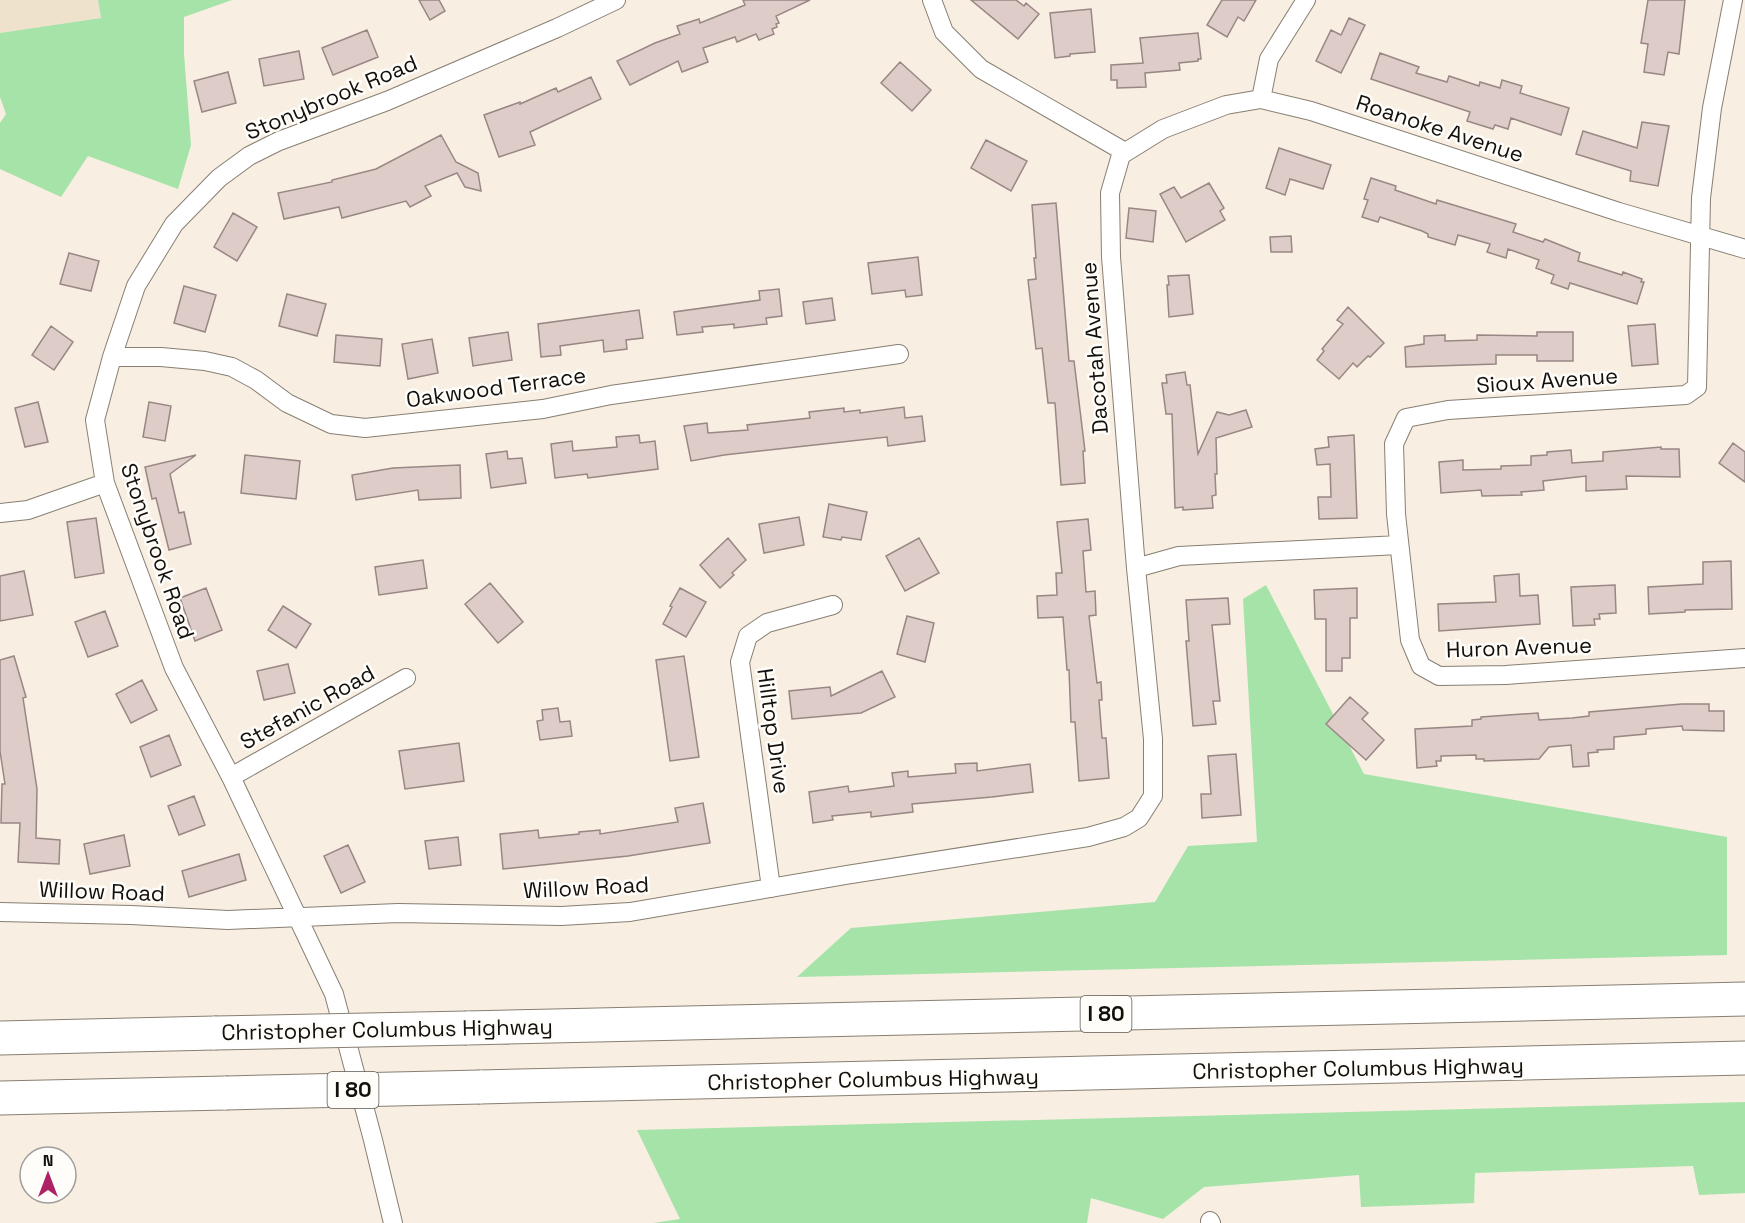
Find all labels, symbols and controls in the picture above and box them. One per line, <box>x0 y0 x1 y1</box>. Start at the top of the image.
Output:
street label: Stonybrook Road <box>241 48 421 146</box>
street label: Roanoke Avenue <box>1353 88 1527 168</box>
street label: Dacotah Avenue <box>1074 261 1114 435</box>
street label: Oakwood Terrace <box>404 361 588 413</box>
street label: Sioux Avenue <box>1475 361 1619 399</box>
street label: Stonybrook Road <box>115 459 201 643</box>
street label: Huron Avenue <box>1446 630 1592 664</box>
street label: Stefanic Road <box>235 658 379 756</box>
street label: Hilltop Drive <box>751 666 797 796</box>
street label: Willow Road <box>522 870 650 904</box>
street label: Willow Road <box>39 875 165 907</box>
road number: I 80 <box>1080 996 1132 1032</box>
street label: Christopher Columbus Highway <box>221 1012 553 1046</box>
street label: Christopher Columbus Highway <box>1192 1051 1524 1085</box>
street label: Christopher Columbus Highway <box>707 1062 1039 1096</box>
road number: I 80 <box>328 1072 378 1108</box>
north arrow <box>18 1145 78 1205</box>
text: N <box>43 1150 53 1171</box>

